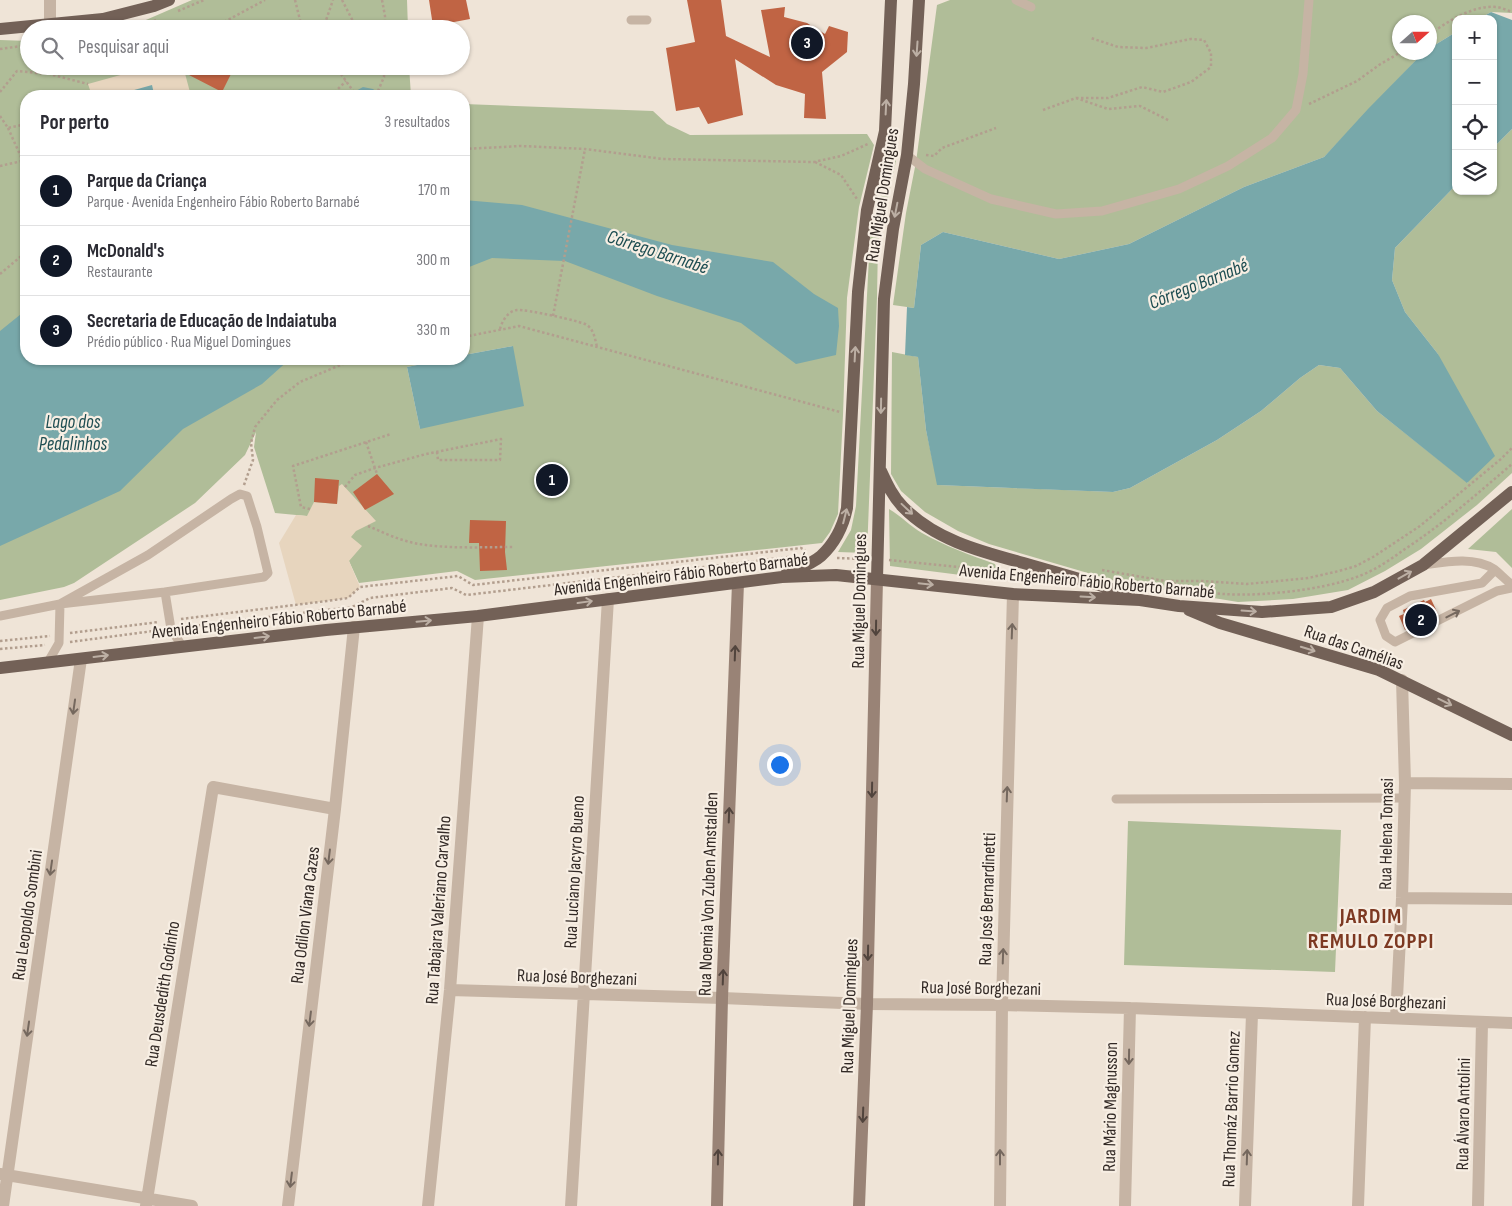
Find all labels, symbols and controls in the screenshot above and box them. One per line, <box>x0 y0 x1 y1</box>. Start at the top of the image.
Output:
north arrow <box>1392 15 1437 60</box>
map controls <box>1452 15 1497 195</box>
button: + <box>1452 15 1497 60</box>
search box <box>20 20 470 75</box>
pin: 3 <box>791 24 823 62</box>
icon: search <box>38 34 66 62</box>
text: Pesquisar aqui <box>78 36 169 59</box>
one-way arrow <box>912 40 921 56</box>
button: − <box>1452 60 1497 105</box>
one-way arrow <box>881 99 891 116</box>
button: locate <box>1452 105 1497 150</box>
text: Por perto <box>40 110 109 135</box>
text: 3 resultados <box>385 113 450 132</box>
street label: Rua Miguel Domingues <box>862 127 903 263</box>
button: layers <box>1452 150 1497 195</box>
text: Parque da Criança <box>87 170 207 193</box>
text: 1 <box>53 181 59 200</box>
text: 170 m <box>418 181 450 200</box>
text: Parque · Avenida Engenheiro Fábio Roberto Barnabé <box>87 193 360 212</box>
one-way arrow <box>891 201 901 217</box>
water label: Córrego Barnabé <box>604 225 712 280</box>
text: McDonald's <box>87 240 164 263</box>
text: 2 <box>52 251 60 270</box>
text: 300 m <box>416 251 450 270</box>
water label: Córrego Barnabé <box>1146 254 1252 315</box>
text: Restaurante <box>87 263 153 282</box>
text: Secretaria de Educação de Indaiatuba <box>87 310 337 333</box>
text: 3 <box>52 321 60 340</box>
text: 330 m <box>417 321 450 340</box>
text: Prédio público · Rua Miguel Domingues <box>87 333 291 352</box>
one-way arrow <box>850 347 859 363</box>
one-way arrow <box>876 398 886 414</box>
water label: Lago dos Pedalinhos <box>39 411 108 456</box>
pin: 1 <box>536 461 568 499</box>
one-way arrow <box>900 503 913 515</box>
one-way arrow <box>841 509 850 525</box>
street label: Rua Miguel Domingues <box>848 533 871 669</box>
street label: Avenida Engenheiro Fábio Roberto Barnabé <box>552 548 809 601</box>
street label: Avenida Engenheiro Fábio Roberto Barnabé <box>958 560 1215 603</box>
one-way arrow <box>1397 570 1412 580</box>
one-way arrow <box>917 579 933 589</box>
one-way arrow <box>1079 593 1095 602</box>
street label: Avenida Engenheiro Fábio Roberto Barnabé <box>150 596 407 643</box>
one-way arrow <box>577 597 593 607</box>
pin: 2 <box>1405 601 1437 639</box>
one-way arrow <box>1241 606 1257 616</box>
one-way arrow <box>1445 609 1460 618</box>
one-way arrow <box>415 616 431 626</box>
one-way arrow <box>871 620 881 636</box>
street label: Rua das Camélias <box>1301 621 1406 674</box>
one-way arrow <box>1007 624 1016 640</box>
one-way arrow <box>254 632 270 642</box>
one-way arrow <box>730 645 739 661</box>
one-way arrow <box>1300 645 1316 655</box>
one-way arrow <box>92 651 108 661</box>
one-way arrow <box>1438 697 1453 707</box>
one-way arrow <box>68 698 78 714</box>
your location <box>767 752 793 778</box>
street label: Rua Helena Tomasi <box>1375 778 1398 890</box>
one-way arrow <box>867 782 877 798</box>
one-way arrow <box>1002 786 1012 802</box>
street label: Rua Noemia Von Zuben Amstalden <box>694 792 723 996</box>
street label: Rua Luciano Jacyro Bueno <box>560 795 589 949</box>
one-way arrow <box>724 807 733 823</box>
street label: Rua Tabajara Valeriano Carvalho <box>421 815 456 1005</box>
street label: Rua José Bernardinetti <box>975 832 1000 966</box>
street label: Rua Odilon Viana Cazes <box>287 845 324 985</box>
street label: Rua Leopoldo Sombini <box>8 848 47 982</box>
one-way arrow <box>324 849 334 865</box>
one-way arrow <box>46 859 56 875</box>
district label: JARDIM REMULO ZOPPI <box>1308 903 1434 955</box>
street label: Rua Deusdedith Godinho <box>141 920 184 1069</box>
street label: Rua Miguel Domingues <box>837 938 862 1074</box>
one-way arrow <box>863 944 873 960</box>
one-way arrow <box>998 949 1008 965</box>
street label: Rua José Borghezani <box>517 965 637 990</box>
one-way arrow <box>718 970 727 986</box>
street label: Rua José Borghezani <box>921 977 1041 1000</box>
street label: Rua José Borghezani <box>1326 989 1446 1014</box>
one-way arrow <box>305 1010 315 1026</box>
one-way arrow <box>23 1020 33 1036</box>
street label: Rua Thomáz Barrio Gomez <box>1218 1030 1245 1188</box>
street label: Rua Mário Magnusson <box>1099 1042 1122 1172</box>
one-way arrow <box>1124 1049 1133 1065</box>
street label: Rua Álvaro Antolini <box>1452 1058 1475 1170</box>
one-way arrow <box>858 1107 867 1123</box>
one-way arrow <box>713 1150 723 1166</box>
one-way arrow <box>995 1150 1005 1166</box>
one-way arrow <box>1242 1150 1251 1166</box>
one-way arrow <box>286 1172 296 1188</box>

